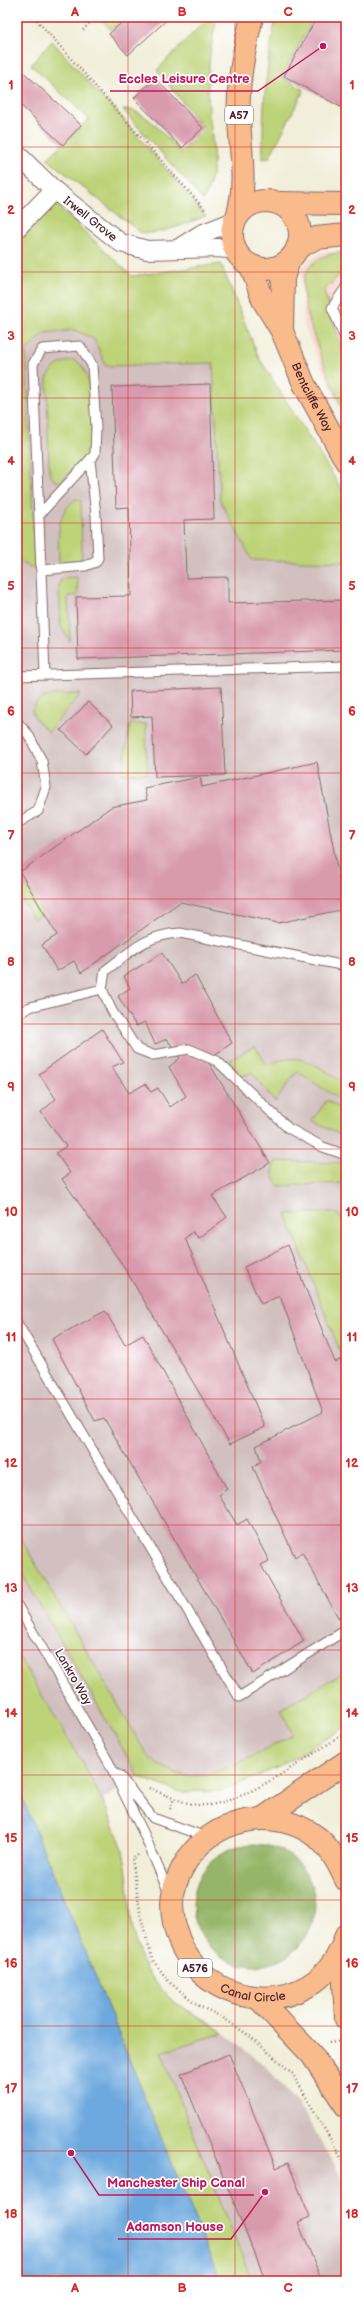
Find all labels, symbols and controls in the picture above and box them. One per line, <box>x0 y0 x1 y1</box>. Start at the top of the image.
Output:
text: A <box>70 4 79 20</box>
text: B <box>177 4 187 20</box>
text: C <box>283 4 293 20</box>
callout: Eccles Leisure Centre <box>110 66 258 91</box>
text: Eccles Leisure Centre <box>118 71 250 87</box>
text: 1 <box>8 77 14 93</box>
text: 1 <box>349 77 355 93</box>
road number: A57 <box>225 106 253 124</box>
street label: Irwell Grove <box>60 193 120 245</box>
text: 2 <box>7 202 15 218</box>
text: 2 <box>348 202 356 218</box>
text: 3 <box>7 328 15 344</box>
text: 3 <box>348 328 356 344</box>
street label: Bentcliffe Way <box>288 360 336 435</box>
text: 4 <box>7 453 15 469</box>
text: 4 <box>348 453 356 469</box>
text: 5 <box>7 578 15 594</box>
text: 5 <box>348 578 356 594</box>
text: 6 <box>7 703 15 719</box>
text: 6 <box>348 703 356 719</box>
text: 7 <box>7 828 15 844</box>
text: 7 <box>348 828 356 844</box>
text: 8 <box>7 954 15 970</box>
text: 8 <box>348 954 356 970</box>
text: 9 <box>7 1079 15 1095</box>
text: 9 <box>348 1079 356 1095</box>
text: 10 <box>4 1204 18 1220</box>
text: 10 <box>345 1204 359 1220</box>
text: 11 <box>6 1329 16 1345</box>
text: 11 <box>347 1329 357 1345</box>
text: 12 <box>4 1455 18 1471</box>
text: 12 <box>345 1455 359 1471</box>
text: 13 <box>4 1580 18 1596</box>
text: 13 <box>345 1580 359 1596</box>
street label: Lankro Way <box>51 1646 95 1708</box>
text: 14 <box>4 1705 18 1721</box>
text: 14 <box>345 1705 359 1721</box>
text: 15 <box>5 1830 18 1846</box>
text: 15 <box>346 1830 359 1846</box>
text: 16 <box>4 1955 18 1971</box>
text: 16 <box>345 1955 359 1971</box>
road number: A576 <box>178 1959 212 1977</box>
street label: Canal Circle <box>218 1980 287 2005</box>
text: 17 <box>5 2081 17 2097</box>
text: 17 <box>346 2081 358 2097</box>
callout: Manchester Ship Canal <box>99 2170 254 2195</box>
text: Manchester Ship Canal <box>107 2175 245 2191</box>
text: 18 <box>4 2206 18 2222</box>
text: 18 <box>345 2206 359 2222</box>
callout: Adamson House <box>118 2214 231 2239</box>
text: Adamson House <box>126 2219 224 2235</box>
text: A <box>70 2280 79 2296</box>
text: B <box>177 2280 187 2296</box>
text: C <box>283 2280 293 2296</box>

